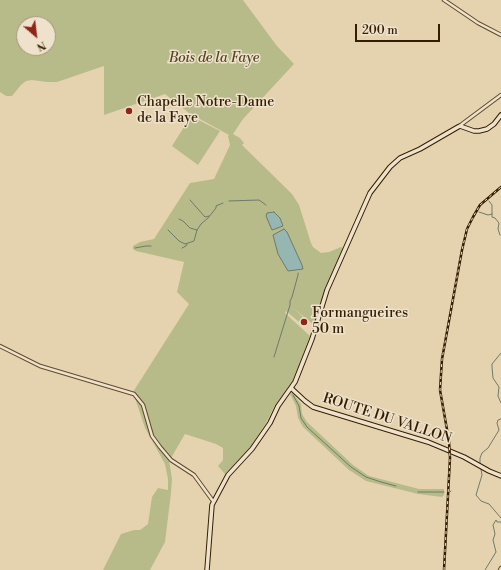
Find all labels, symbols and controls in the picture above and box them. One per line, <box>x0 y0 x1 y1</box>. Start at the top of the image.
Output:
north arrow <box>16 16 56 56</box>
scale bar <box>357 16 442 42</box>
text: 200 m <box>362 23 398 38</box>
text: N <box>34 37 48 54</box>
park label: Bois de la Faye <box>169 51 259 67</box>
place label: Chapelle Notre-Dame de la Faye <box>137 95 274 128</box>
marker: Chapelle Notre-Dame de la Faye <box>124 106 134 116</box>
place label: Formangueires 50 m <box>312 306 408 338</box>
marker: Formangueires 50 m <box>299 317 309 327</box>
street label: ROUTE DU VALLON <box>320 390 454 448</box>

